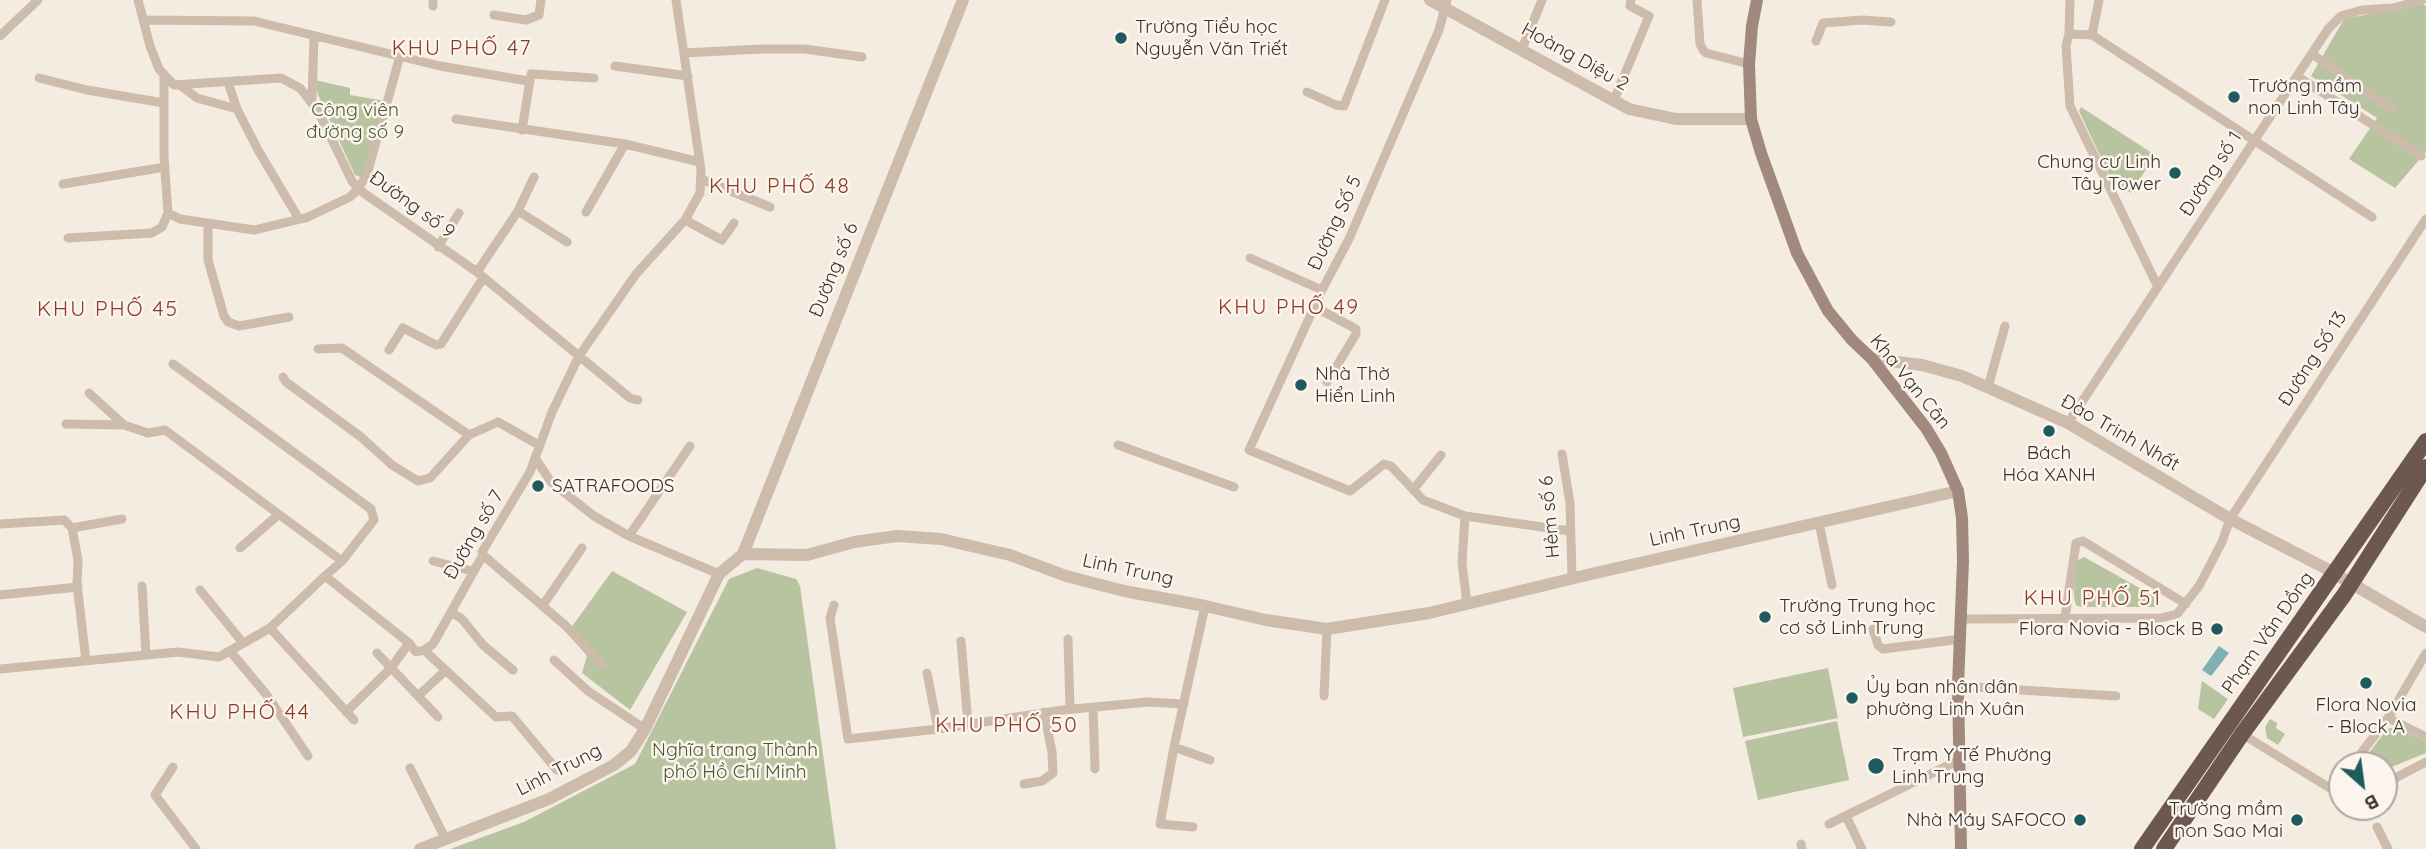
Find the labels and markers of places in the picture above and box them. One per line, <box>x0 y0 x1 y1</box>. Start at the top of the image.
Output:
place label: Trường Tiểu học Nguyễn Văn Triết <box>1135 16 1288 60</box>
marker: Trường Tiểu học Nguyễn Văn Triết <box>1113 30 1129 46</box>
place label: Trường mầm non Linh Tây <box>2248 75 2362 119</box>
marker: Trường mầm non Linh Tây <box>2226 89 2242 105</box>
place label: Chung cư Linh Tây Tower <box>2037 151 2161 195</box>
marker: Chung cư Linh Tây Tower <box>2167 165 2183 181</box>
place label: Nhà Thờ Hiển Linh <box>1315 363 1396 407</box>
marker: Nhà Thờ Hiển Linh <box>1293 377 1309 393</box>
marker: Bách Hóa XANH <box>2041 423 2057 439</box>
place label: Bách Hóa XANH <box>2002 442 2096 486</box>
place label: SATRAFOODS <box>552 475 675 497</box>
marker: SATRAFOODS <box>530 478 546 494</box>
place label: Trường Trung học cơ sở Linh Trung <box>1779 595 1936 639</box>
marker: Trường Trung học cơ sở Linh Trung <box>1757 609 1773 625</box>
place label: Flora Novia - Block B <box>2019 618 2203 640</box>
marker: Flora Novia - Block B <box>2209 621 2225 637</box>
marker: Flora Novia - Block A <box>2358 675 2374 691</box>
place label: Ủy ban nhân dân phường Linh Xuân <box>1866 676 2024 720</box>
marker: Ủy ban nhân dân phường Linh Xuân <box>1844 690 1860 706</box>
place label: Flora Novia - Block A <box>2315 694 2417 738</box>
place label: Trạm Y Tế Phường Linh Trung <box>1892 744 2052 788</box>
marker: Trạm Y Tế Phường Linh Trung <box>1866 756 1886 776</box>
place label: Trường mầm non Sao Mai <box>2169 798 2283 842</box>
place label: Nhà Máy SAFOCO <box>1906 809 2066 831</box>
marker: Nhà Máy SAFOCO <box>2072 812 2088 828</box>
marker: Trường mầm non Sao Mai <box>2289 812 2305 828</box>

